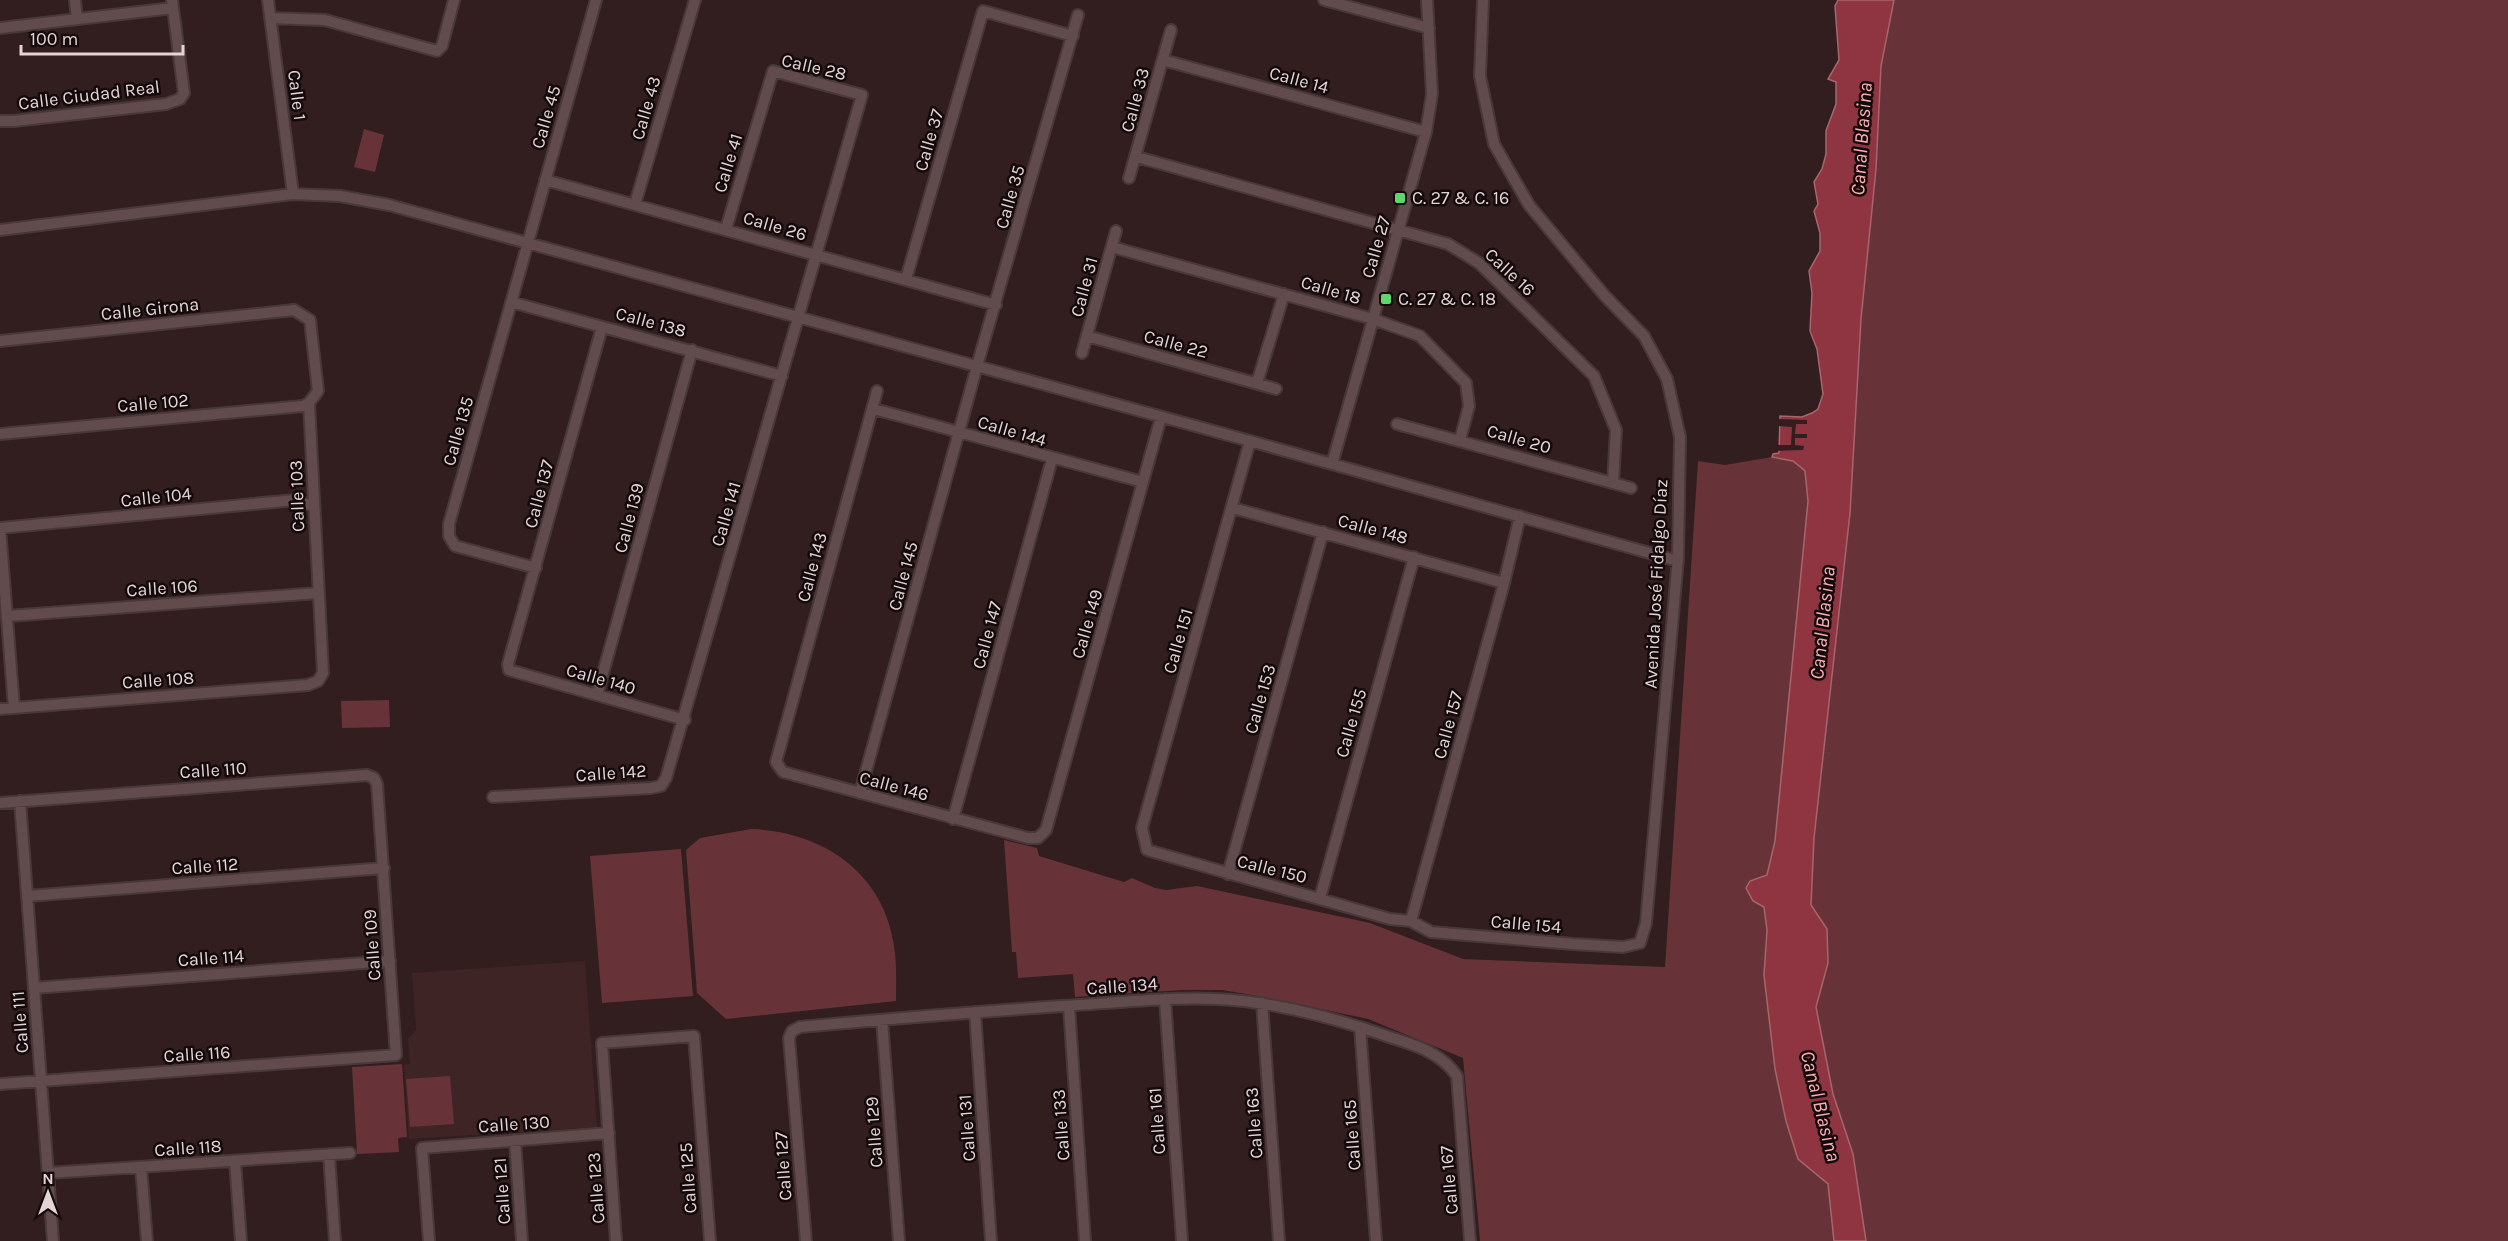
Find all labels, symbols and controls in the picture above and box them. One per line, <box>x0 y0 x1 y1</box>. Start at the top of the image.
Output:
scale bar <box>21 18 183 56</box>
text: 100 m <box>30 28 78 50</box>
street label: Calle 28 <box>779 49 849 85</box>
street label: Calle 14 <box>1267 62 1331 98</box>
street label: Calle 33 <box>1116 65 1154 135</box>
street label: Calle 1 <box>283 69 311 121</box>
street label: Calle 43 <box>626 74 666 142</box>
street label: Calle Ciudad Real <box>17 75 161 115</box>
water label: Canal Blasina <box>1846 82 1877 196</box>
street label: Calle 45 <box>527 83 565 151</box>
street label: Calle 37 <box>910 106 948 174</box>
street label: Calle 41 <box>709 131 747 195</box>
street label: Calle 35 <box>990 163 1030 231</box>
place label: C. 27 & C. 16 <box>1412 187 1509 209</box>
marker: C. 27 & C. 16 <box>1393 191 1407 205</box>
street label: Calle 26 <box>741 206 809 246</box>
street label: Calle 27 <box>1357 213 1395 281</box>
street label: Calle 16 <box>1480 243 1540 301</box>
street label: Calle 31 <box>1065 255 1103 319</box>
street label: Calle 18 <box>1298 271 1364 309</box>
place label: C. 27 & C. 18 <box>1398 288 1496 310</box>
marker: C. 27 & C. 18 <box>1379 292 1393 306</box>
street label: Calle Girona <box>100 293 200 325</box>
street label: Calle 138 <box>613 302 689 342</box>
street label: Calle 22 <box>1142 325 1210 363</box>
street label: Calle 102 <box>116 389 190 417</box>
street label: Calle 135 <box>438 394 478 468</box>
street label: Calle 144 <box>975 411 1049 451</box>
street label: Calle 20 <box>1484 419 1554 459</box>
street label: Calle 137 <box>519 457 559 530</box>
street label: Calle 103 <box>285 460 309 532</box>
street label: Calle 141 <box>706 479 746 549</box>
street label: Avenida José Fidalgo Díaz <box>1640 479 1672 689</box>
street label: Calle 139 <box>609 481 649 555</box>
street label: Calle 104 <box>119 482 193 512</box>
street label: Calle 148 <box>1336 509 1410 549</box>
street label: Calle 143 <box>792 530 832 604</box>
street label: Calle 145 <box>883 539 923 613</box>
water label: Canal Blasina <box>1805 565 1840 681</box>
street label: Calle 106 <box>126 575 198 601</box>
street label: Calle 149 <box>1067 587 1107 661</box>
street label: Calle 147 <box>967 598 1007 671</box>
street label: Calle 151 <box>1158 606 1198 676</box>
street label: Calle 140 <box>564 659 638 699</box>
street label: Calle 153 <box>1240 662 1280 736</box>
street label: Calle 108 <box>121 667 195 693</box>
street label: Calle 155 <box>1331 686 1371 760</box>
street label: Calle 157 <box>1428 688 1468 761</box>
street label: Calle 110 <box>179 757 247 783</box>
street label: Calle 142 <box>575 760 647 786</box>
street label: Calle 146 <box>857 766 931 806</box>
street label: Calle 150 <box>1235 850 1309 888</box>
street label: Calle 112 <box>171 853 239 879</box>
street label: Calle 109 <box>359 909 385 981</box>
street label: Calle 154 <box>1490 910 1562 938</box>
street label: Calle 114 <box>177 945 245 971</box>
street label: Calle 134 <box>1086 973 1158 999</box>
street label: Calle 111 <box>7 990 33 1054</box>
street label: Calle 116 <box>163 1041 231 1067</box>
water label: Canal Blasina <box>1796 1048 1845 1164</box>
street label: Calle 161 <box>1144 1087 1170 1155</box>
street label: Calle 163 <box>1241 1087 1267 1159</box>
street label: Calle 133 <box>1048 1088 1074 1162</box>
street label: Calle 131 <box>954 1094 980 1162</box>
street label: Calle 129 <box>861 1096 887 1168</box>
street label: Calle 165 <box>1339 1099 1365 1171</box>
street label: Calle 130 <box>477 1111 551 1137</box>
street label: Calle 127 <box>770 1130 796 1201</box>
street label: Calle 118 <box>154 1135 222 1161</box>
street label: Calle 125 <box>675 1142 701 1214</box>
street label: Calle 167 <box>1435 1144 1463 1215</box>
street label: Calle 123 <box>583 1152 609 1224</box>
street label: Calle 121 <box>489 1157 515 1225</box>
north arrow <box>18 1163 78 1223</box>
text: N <box>42 1169 54 1188</box>

